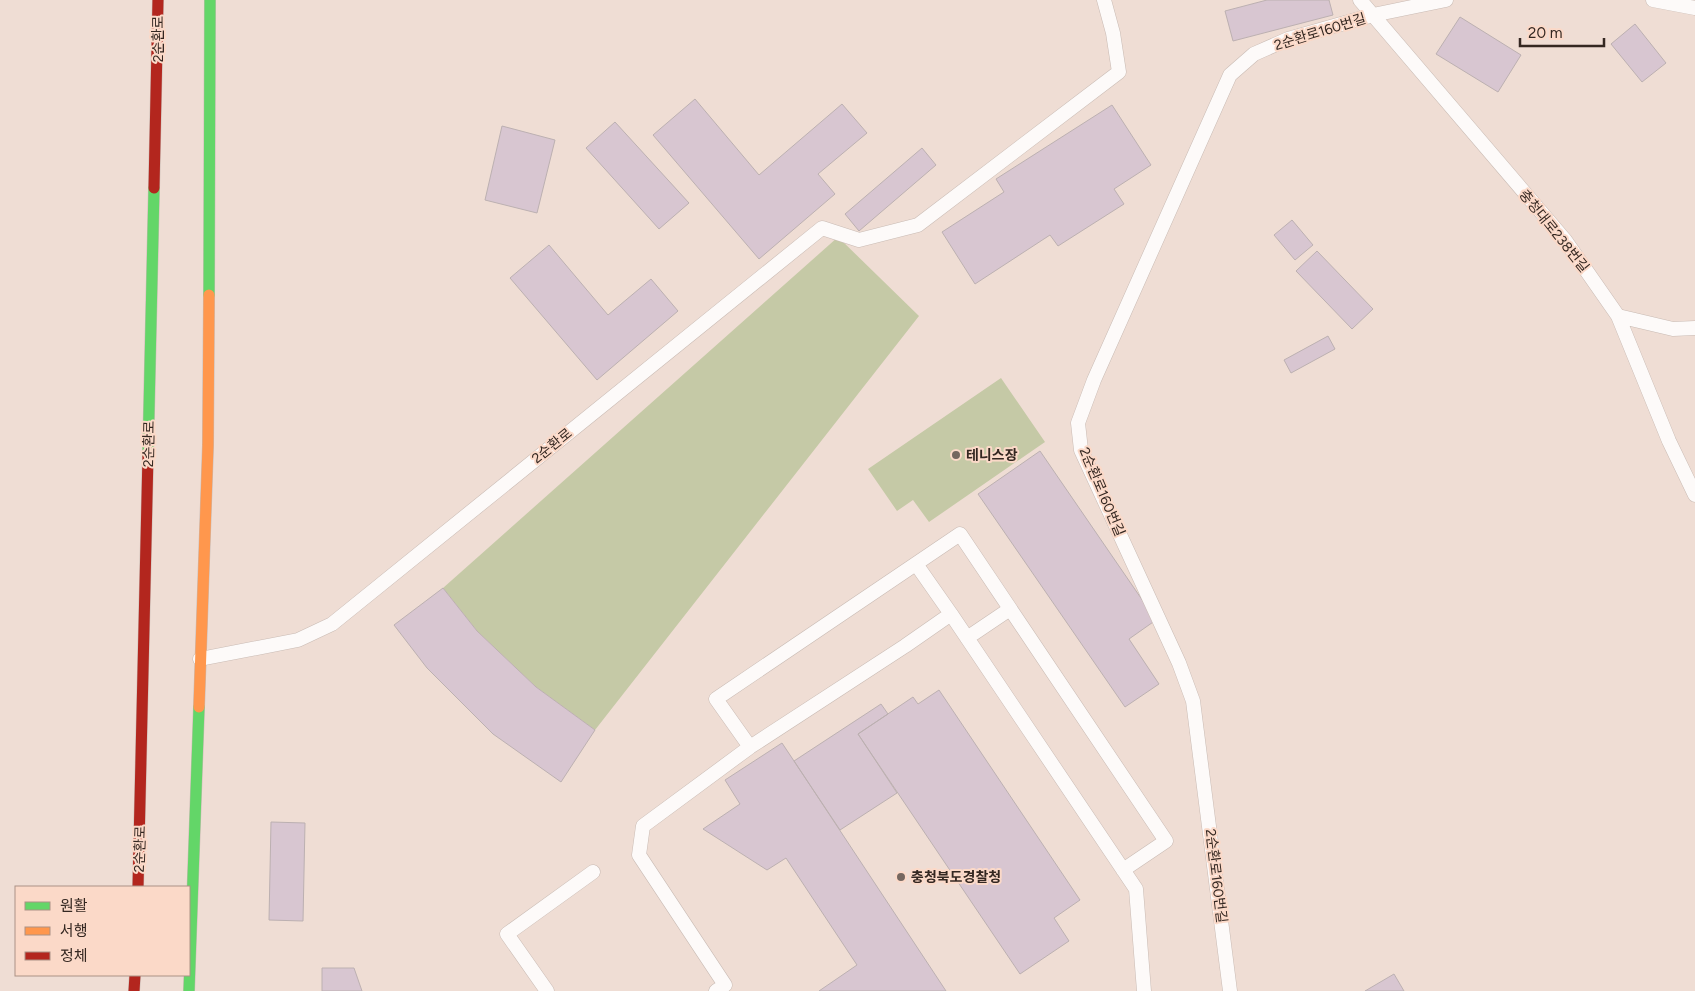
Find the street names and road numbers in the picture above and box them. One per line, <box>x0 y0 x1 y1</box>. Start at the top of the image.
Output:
street label: 2순환로160번길 <box>1272 10 1368 54</box>
street label: 2순환로 <box>150 16 167 62</box>
street label: 충청대로238번길 <box>1516 186 1592 276</box>
street label: 2순환로 <box>140 421 158 467</box>
street label: 2순환로 <box>529 425 575 467</box>
street label: 2순환로160번길 <box>1076 445 1128 539</box>
street label: 2순환로 <box>131 825 149 873</box>
street label: 2순환로160번길 <box>1202 828 1230 924</box>

